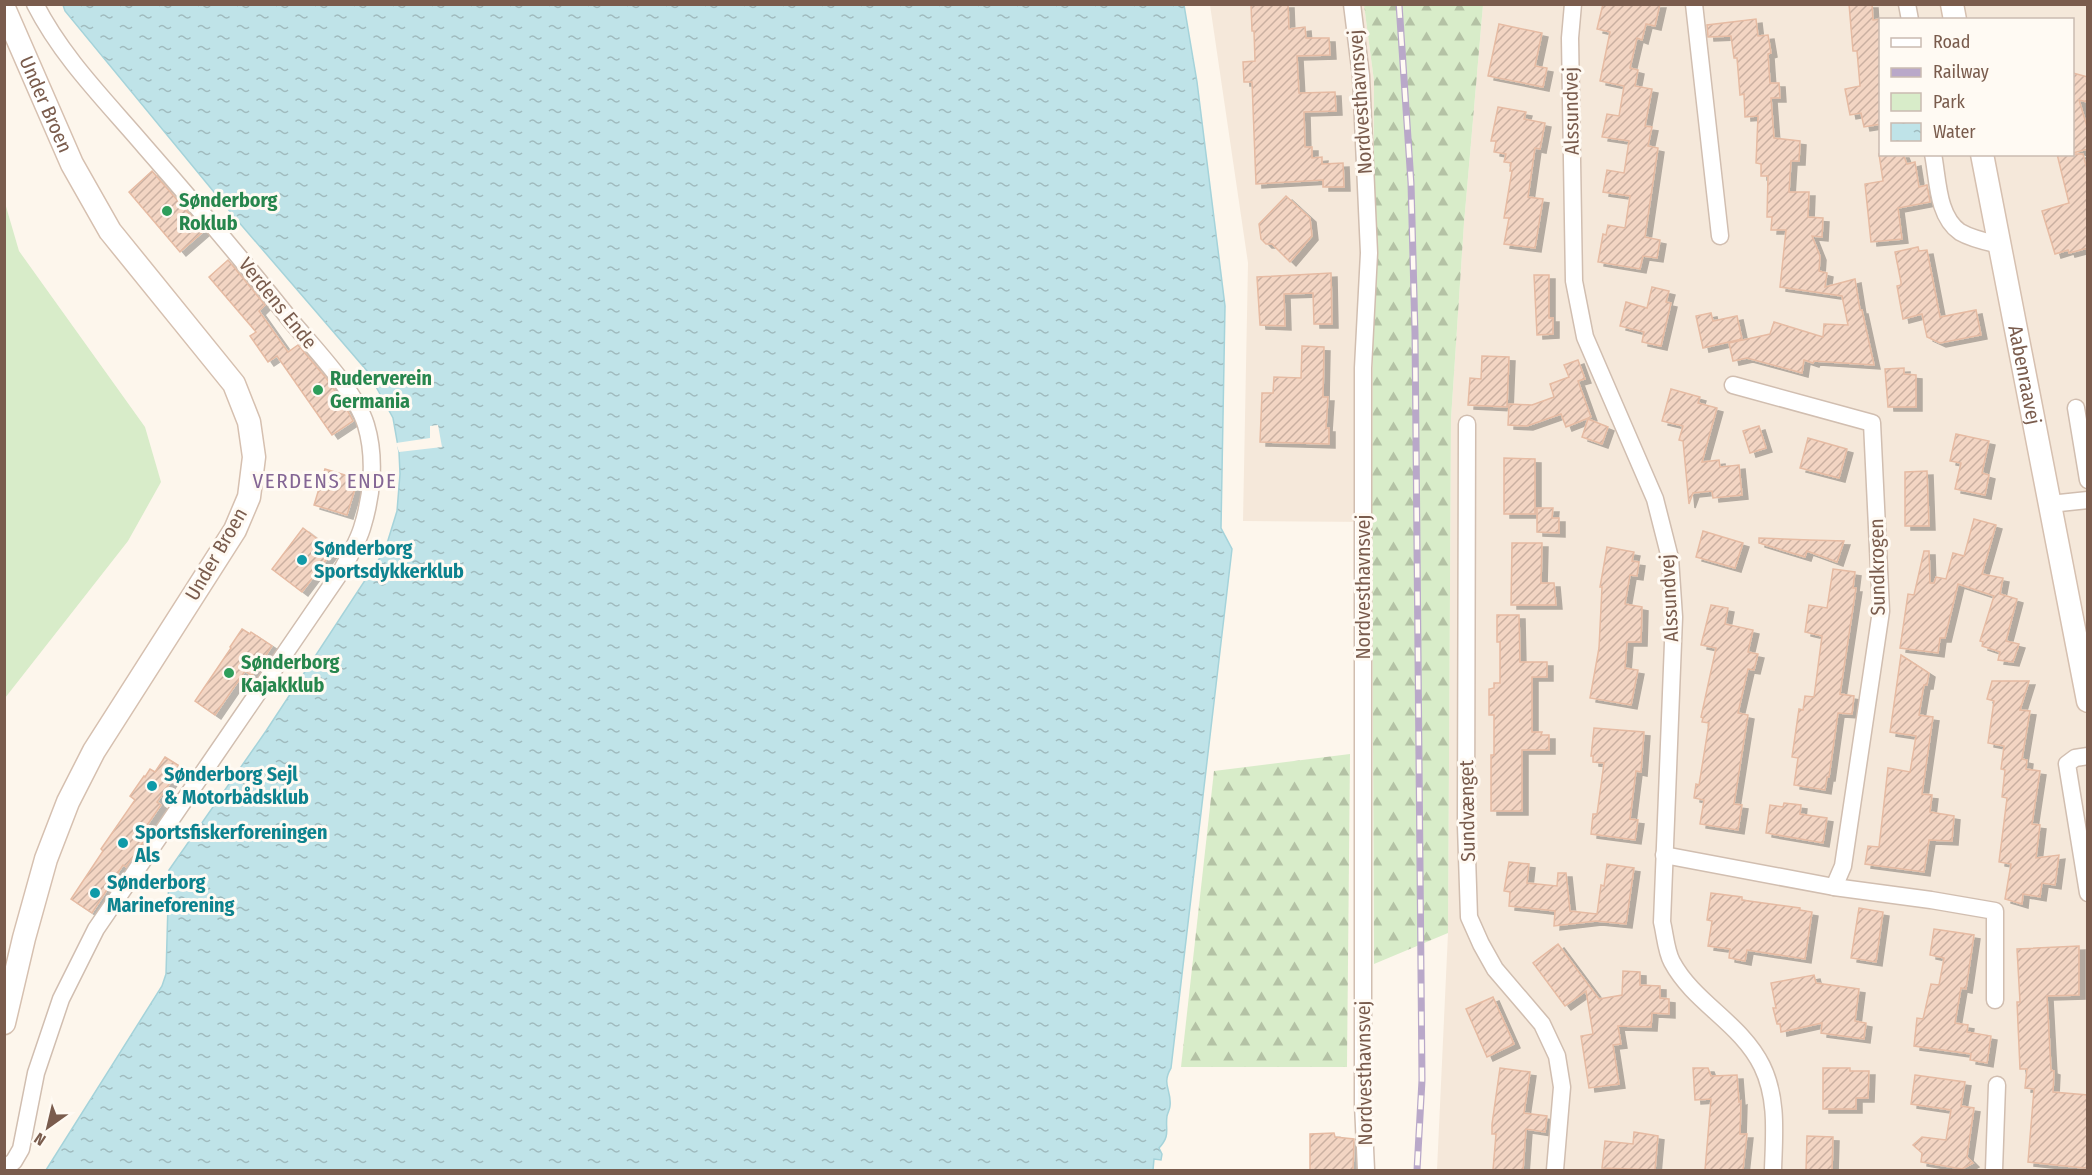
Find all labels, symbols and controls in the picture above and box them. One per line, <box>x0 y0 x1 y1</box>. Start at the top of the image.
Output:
legend <box>1879 18 2074 156</box>
street label: Nordvesthavnsvej <box>1343 29 1377 175</box>
text: Road <box>1933 31 1970 53</box>
street label: Under Broen <box>14 52 78 156</box>
text: Railway <box>1933 61 1989 83</box>
street label: Alssundvej <box>1558 67 1584 155</box>
text: Park <box>1933 91 1966 113</box>
text: Water <box>1933 121 1976 143</box>
place label: Sønderborg Roklub <box>179 188 278 235</box>
marker: Sønderborg Roklub <box>160 204 174 218</box>
street label: Verdens Ende <box>234 252 322 354</box>
street label: Aabenraavej <box>2003 323 2046 427</box>
place label: Ruderverein Germania <box>330 366 432 413</box>
marker: Ruderverein Germania <box>311 383 325 397</box>
district label: VERDENS ENDE <box>253 468 397 494</box>
street label: Under Broen <box>180 503 252 605</box>
street label: Nordvesthavnsvej <box>1351 514 1375 660</box>
street label: Sundkrogen <box>1864 518 1890 616</box>
place label: Sønderborg Sportsdykkerklub <box>314 536 464 583</box>
marker: Sønderborg Sportsdykkerklub <box>295 553 309 567</box>
street label: Alssundvej <box>1655 553 1683 643</box>
place label: Sønderborg Kajakklub <box>241 650 340 697</box>
marker: Sønderborg Kajakklub <box>222 666 236 680</box>
street label: Sundvænget <box>1454 760 1480 862</box>
place label: Sønderborg Sejl & Motorbådsklub <box>164 762 309 809</box>
marker: Sønderborg Sejl & Motorbådsklub <box>145 779 159 793</box>
place label: Sportsfiskerforeningen Als <box>134 820 327 867</box>
marker: Sportsfiskerforeningen Als <box>116 836 130 850</box>
place label: Sønderborg Marineforening <box>107 870 235 917</box>
marker: Sønderborg Marineforening <box>88 886 102 900</box>
street label: Nordvesthavnsvej <box>1351 1000 1377 1146</box>
north arrow <box>18 1097 78 1157</box>
text: N <box>31 1128 49 1150</box>

